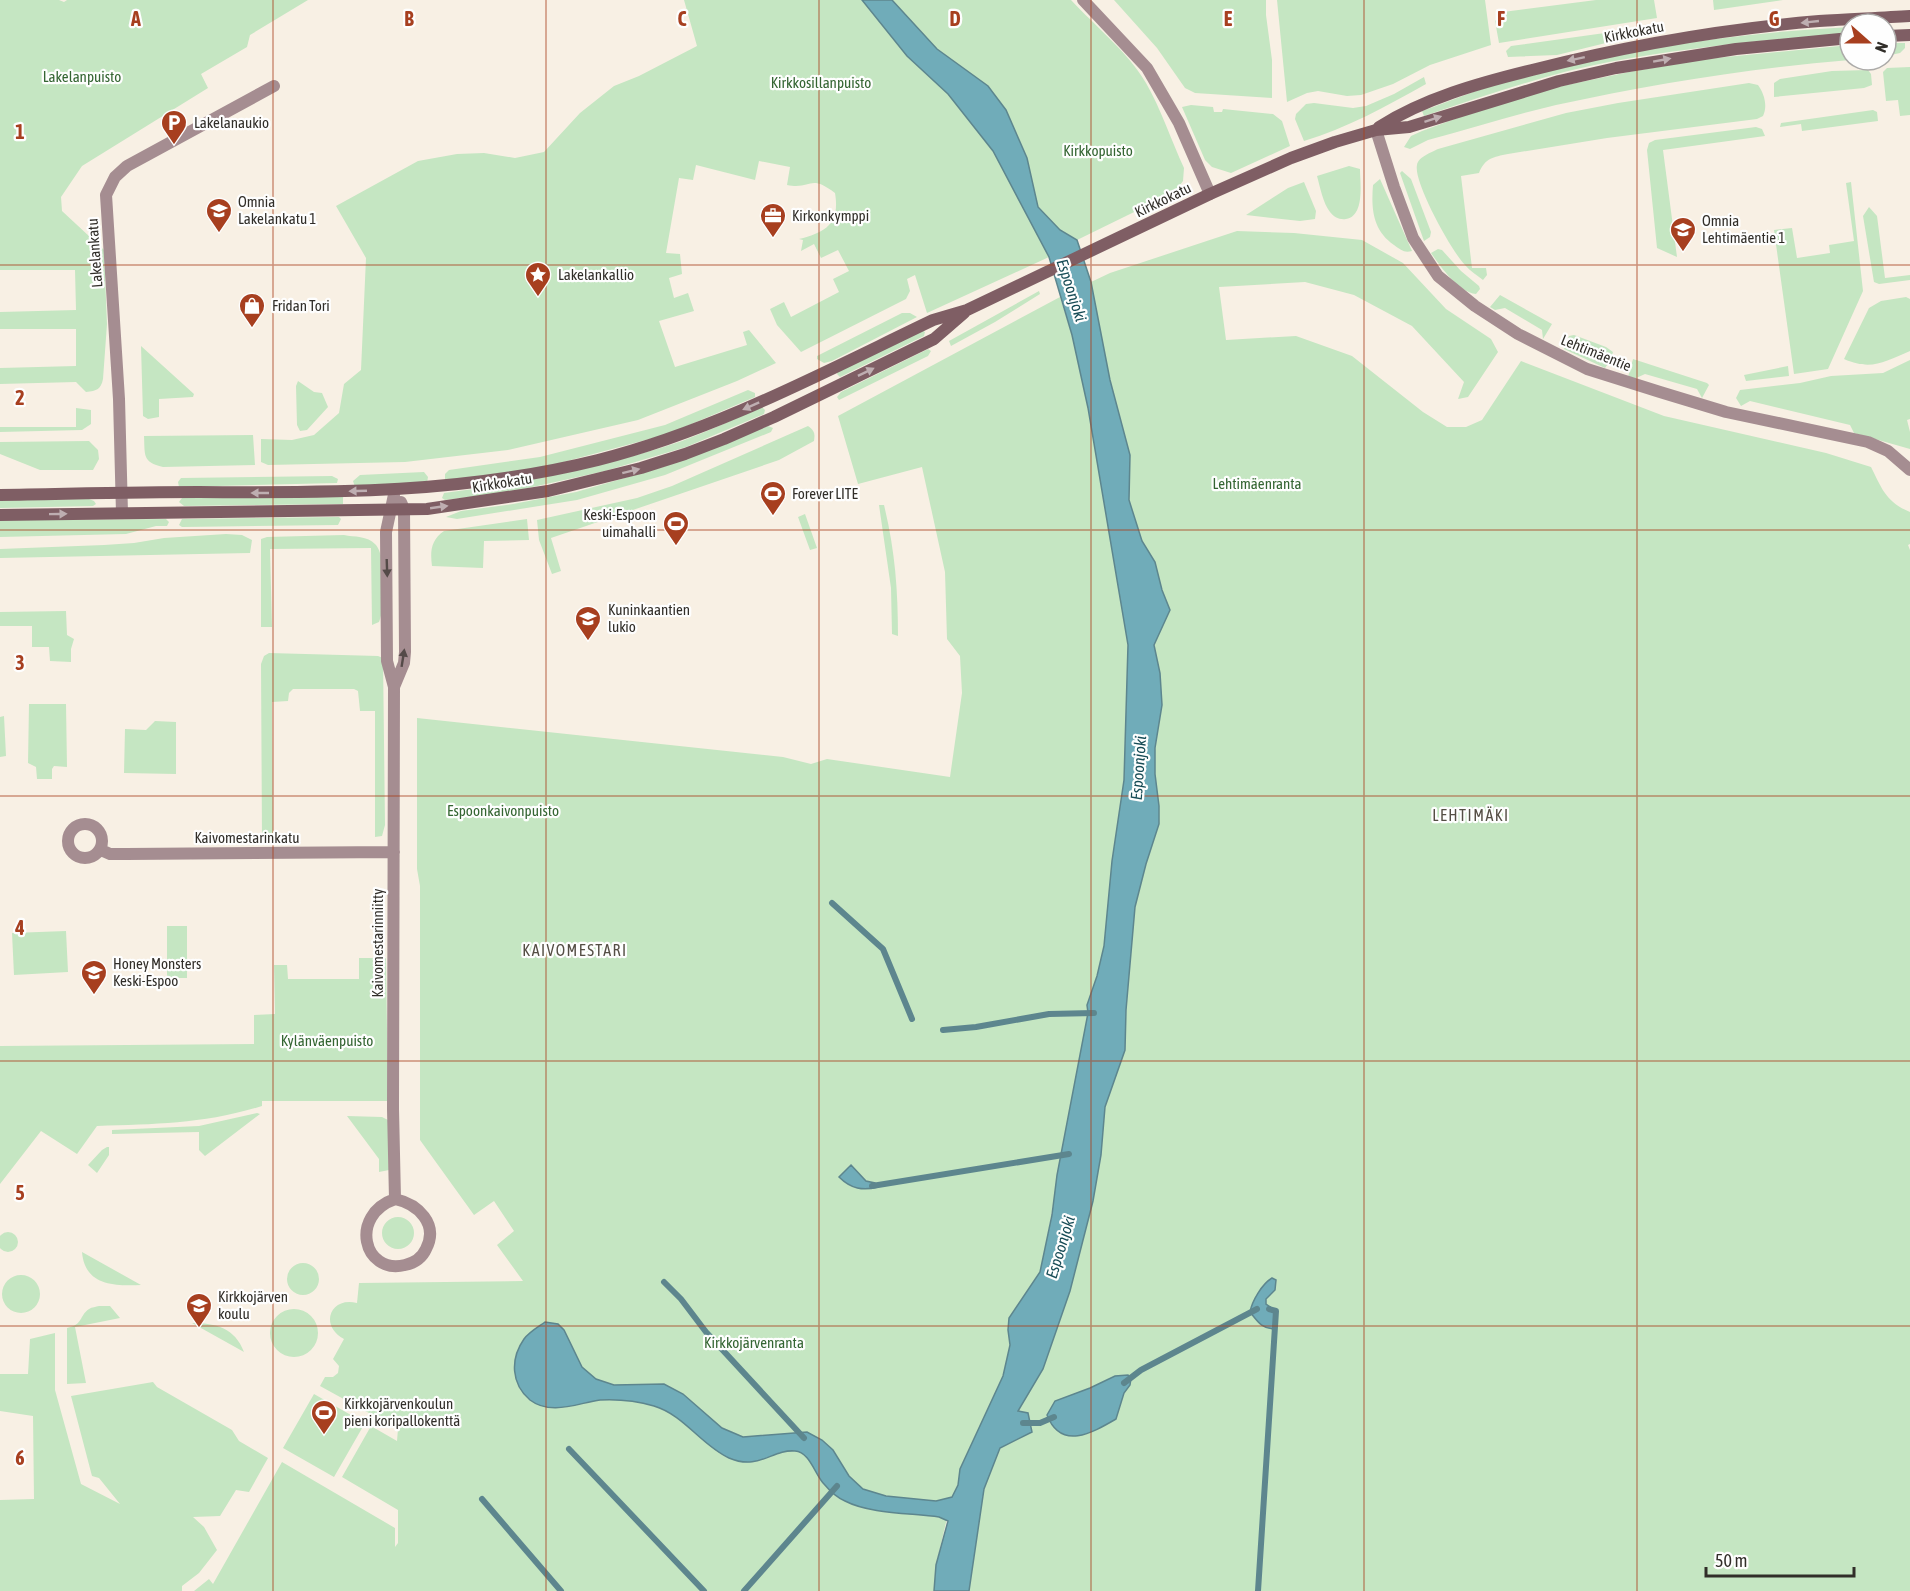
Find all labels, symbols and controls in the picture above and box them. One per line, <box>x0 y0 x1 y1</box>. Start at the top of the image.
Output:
text: A <box>130 7 141 30</box>
text: B <box>404 7 414 30</box>
text: C <box>678 7 687 30</box>
text: D <box>949 7 961 30</box>
text: E <box>1224 7 1233 30</box>
text: F <box>1497 7 1505 30</box>
text: G <box>1769 7 1780 30</box>
north arrow <box>1838 12 1898 72</box>
street label: Kirkkokatu <box>1603 17 1665 46</box>
one-way arrow <box>1800 17 1819 27</box>
text: N <box>1872 40 1892 55</box>
one-way arrow <box>1567 55 1585 65</box>
one-way arrow <box>1653 55 1672 64</box>
park label: Lakelanpuisto <box>43 68 121 85</box>
park label: Kirkkosillanpuisto <box>771 74 871 91</box>
parking icon: Lakelanaukio <box>159 108 189 146</box>
place label: Lakelanaukio <box>194 114 269 131</box>
one-way arrow <box>1424 114 1442 123</box>
text: 1 <box>15 120 25 143</box>
park label: Kirkkopuisto <box>1063 142 1133 159</box>
street label: Kirkkokatu <box>1132 179 1194 220</box>
place label: Omnia Lakelankatu 1 <box>238 193 316 227</box>
school or university icon: Omnia Lakelankatu 1 <box>204 196 234 234</box>
office icon: Kirkonkymppi <box>758 201 788 239</box>
place label: Kirkonkymppi <box>792 207 869 224</box>
place label: Omnia Lehtimäentie 1 <box>1702 212 1785 246</box>
school or university icon: Omnia Lehtimäentie 1 <box>1668 215 1698 253</box>
street label: Lakelankatu <box>84 218 105 288</box>
water label: Espoonjoki <box>1053 257 1091 324</box>
place icon: Lakelankallio <box>523 260 553 298</box>
place label: Lakelankallio <box>558 266 634 283</box>
shop icon: Fridan Tori <box>237 291 267 329</box>
place label: Fridan Tori <box>272 297 330 314</box>
street label: Lehtimäentie <box>1559 331 1634 374</box>
one-way arrow <box>857 367 875 377</box>
text: 2 <box>15 386 25 409</box>
one-way arrow <box>742 401 759 410</box>
one-way arrow <box>622 465 640 475</box>
street label: Kirkkokatu <box>471 469 533 496</box>
park label: Lehtimäenranta <box>1212 475 1302 492</box>
sports icon: Forever LITE <box>758 479 788 517</box>
place label: Forever LITE <box>792 485 858 502</box>
one-way arrow <box>348 486 367 496</box>
one-way arrow <box>250 488 269 498</box>
one-way arrow <box>430 502 449 512</box>
place label: Keski-Espoon uimahalli <box>583 506 656 540</box>
one-way arrow <box>49 509 68 519</box>
sports icon: Keski-Espoon uimahalli <box>661 509 691 547</box>
one-way arrow <box>382 559 391 578</box>
place label: Kuninkaantien lukio <box>608 601 690 635</box>
school or university icon: Kuninkaantien lukio <box>573 604 603 642</box>
one-way arrow <box>399 648 408 667</box>
text: 3 <box>15 651 25 674</box>
water label: Espoonjoki <box>1127 735 1150 801</box>
park label: Espoonkaivonpuisto <box>447 802 559 819</box>
district label: LEHTIMÄKI <box>1432 806 1510 824</box>
street label: Kaivomestarinkatu <box>194 829 300 846</box>
street label: Kaivomestarinniitty <box>369 889 386 997</box>
text: 4 <box>14 916 25 939</box>
district label: KAIVOMESTARI <box>522 941 628 959</box>
place label: Honey Monsters Keski-Espoo <box>113 955 201 989</box>
school or university icon: Honey Monsters Keski-Espoo <box>79 958 109 996</box>
park label: Kylänväenpuisto <box>281 1032 373 1049</box>
text: 5 <box>15 1181 25 1204</box>
water label: Espoonjoki <box>1042 1213 1079 1281</box>
place label: Kirkkojärven koulu <box>218 1288 288 1322</box>
school or university icon: Kirkkojärven koulu <box>184 1291 214 1329</box>
park label: Kirkkojärvenranta <box>704 1334 804 1351</box>
place label: Kirkkojärvenkoulun pieni koripallokenttä <box>344 1395 460 1429</box>
sports icon: Kirkkojärvenkoulun pieni koripallokenttä <box>309 1398 339 1436</box>
text: 6 <box>15 1446 25 1469</box>
scale bar <box>1706 1540 1854 1578</box>
text: 50 m <box>1715 1550 1747 1571</box>

